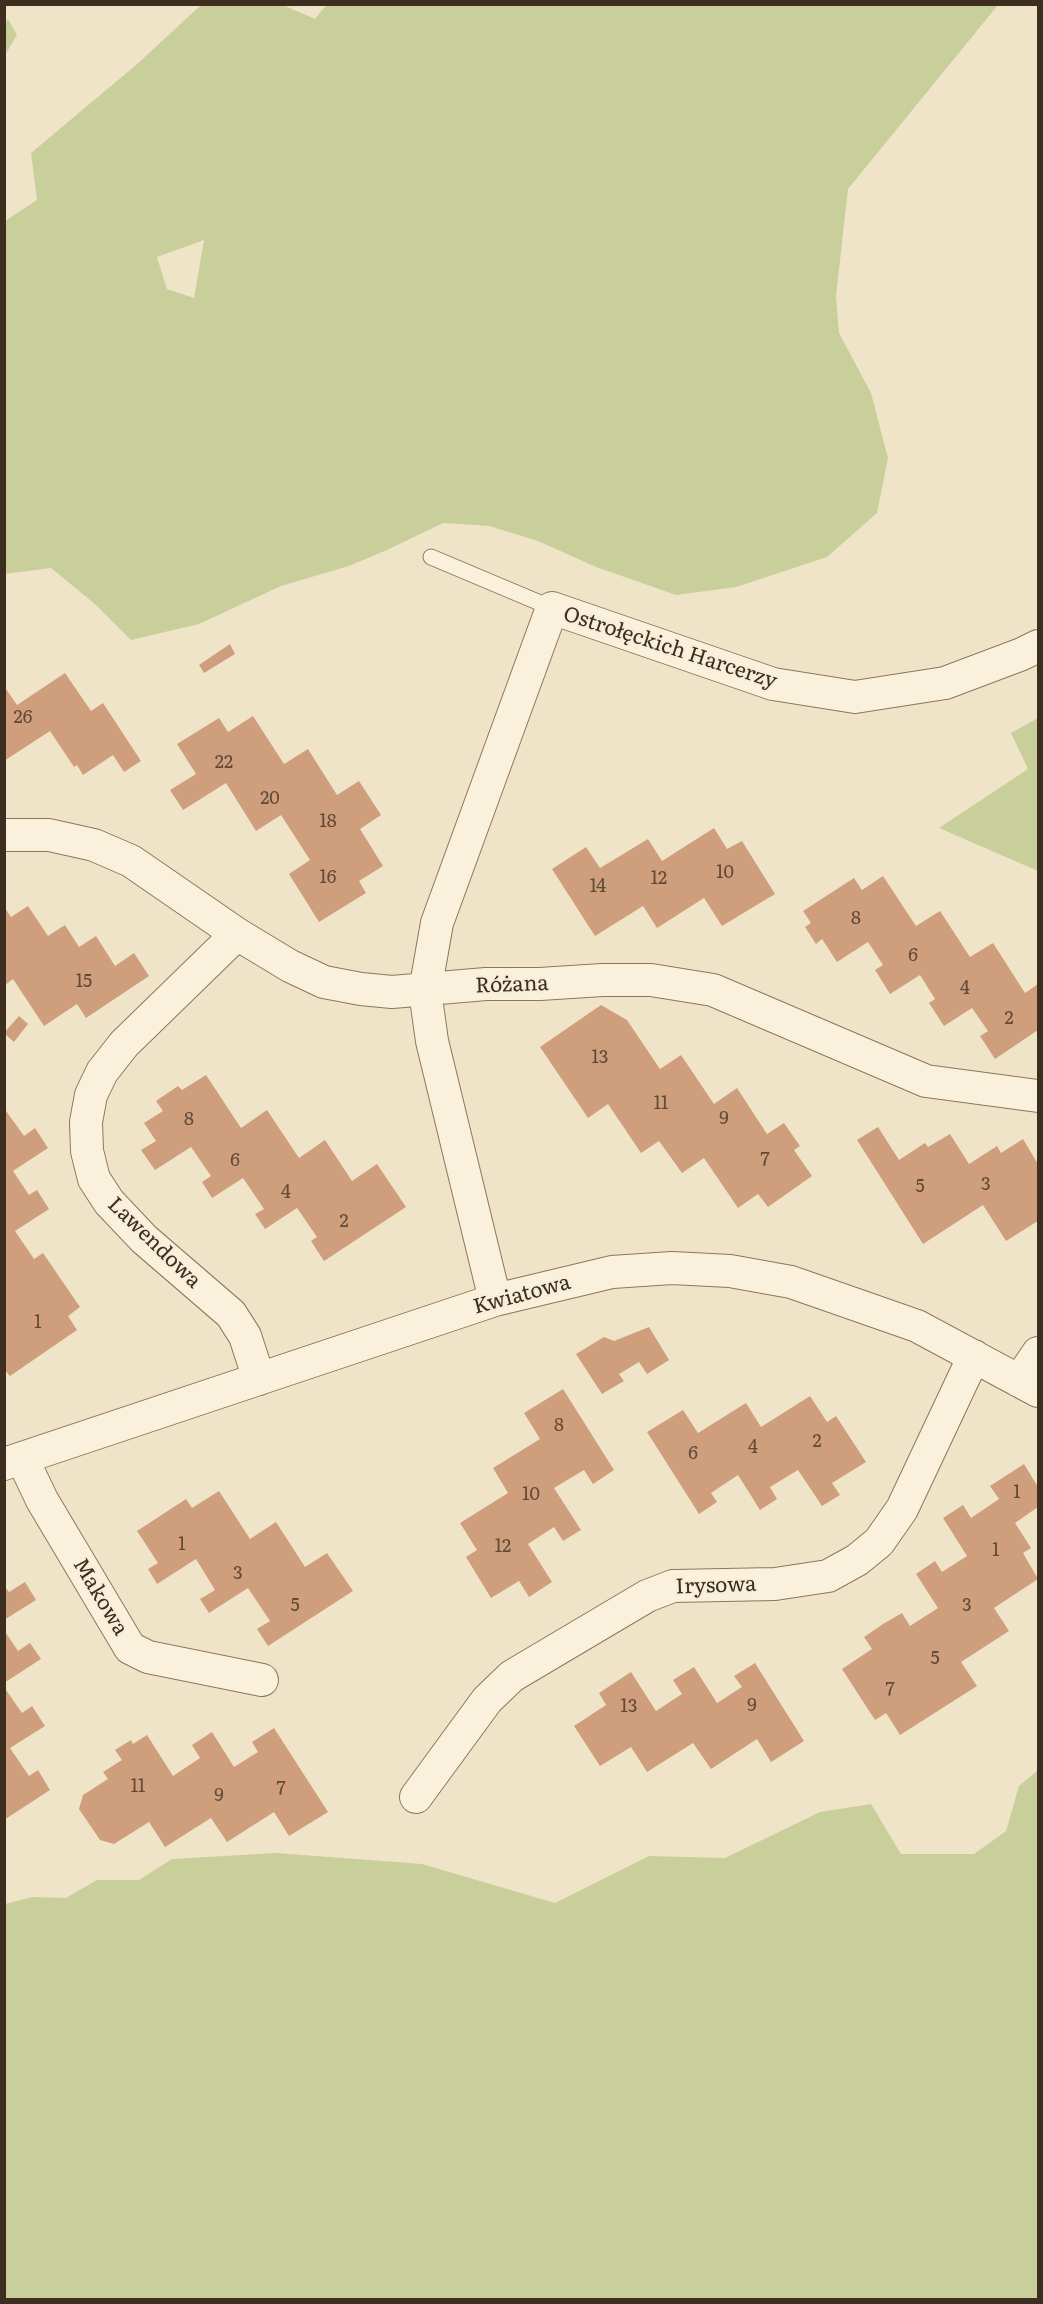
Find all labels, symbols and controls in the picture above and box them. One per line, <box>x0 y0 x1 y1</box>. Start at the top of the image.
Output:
street label: Ostrołęckich Harcerzy <box>560 602 780 694</box>
house number: 26 <box>14 707 32 729</box>
house number: 22 <box>215 752 233 774</box>
house number: 20 <box>260 788 280 810</box>
house number: 18 <box>319 811 337 833</box>
house number: 10 <box>716 862 734 884</box>
house number: 16 <box>320 867 336 889</box>
house number: 12 <box>651 868 667 890</box>
house number: 14 <box>590 876 606 898</box>
house number: 8 <box>851 908 861 930</box>
house number: 6 <box>908 945 918 967</box>
house number: 15 <box>76 971 92 993</box>
street label: Różana <box>475 971 549 999</box>
house number: 4 <box>960 978 970 1000</box>
house number: 2 <box>1004 1008 1014 1030</box>
house number: 13 <box>591 1047 609 1069</box>
house number: 11 <box>654 1093 668 1115</box>
house number: 9 <box>719 1108 729 1130</box>
house number: 8 <box>184 1109 194 1131</box>
house number: 7 <box>760 1149 770 1171</box>
house number: 6 <box>230 1150 240 1172</box>
house number: 3 <box>981 1174 991 1196</box>
house number: 5 <box>915 1176 925 1198</box>
house number: 4 <box>281 1182 291 1204</box>
street label: Lawendowa <box>102 1192 206 1294</box>
house number: 2 <box>339 1211 349 1233</box>
street label: Kwiatowa <box>471 1270 573 1320</box>
house number: 1 <box>34 1312 42 1334</box>
house number: 8 <box>554 1415 564 1437</box>
house number: 2 <box>812 1431 822 1453</box>
house number: 4 <box>748 1437 758 1459</box>
house number: 6 <box>688 1443 698 1465</box>
house number: 1 <box>1013 1482 1021 1504</box>
house number: 10 <box>522 1484 540 1506</box>
house number: 1 <box>178 1534 186 1556</box>
house number: 12 <box>495 1536 511 1558</box>
house number: 1 <box>992 1540 1000 1562</box>
street label: Makowa <box>67 1554 133 1640</box>
house number: 3 <box>233 1563 243 1585</box>
street label: Irysowa <box>675 1572 757 1600</box>
house number: 5 <box>290 1595 300 1617</box>
house number: 3 <box>962 1595 972 1617</box>
house number: 5 <box>930 1648 940 1670</box>
house number: 7 <box>885 1679 895 1701</box>
house number: 9 <box>747 1695 757 1717</box>
house number: 13 <box>620 1696 638 1718</box>
house number: 11 <box>131 1776 145 1798</box>
house number: 7 <box>276 1778 286 1800</box>
house number: 9 <box>214 1785 224 1807</box>

